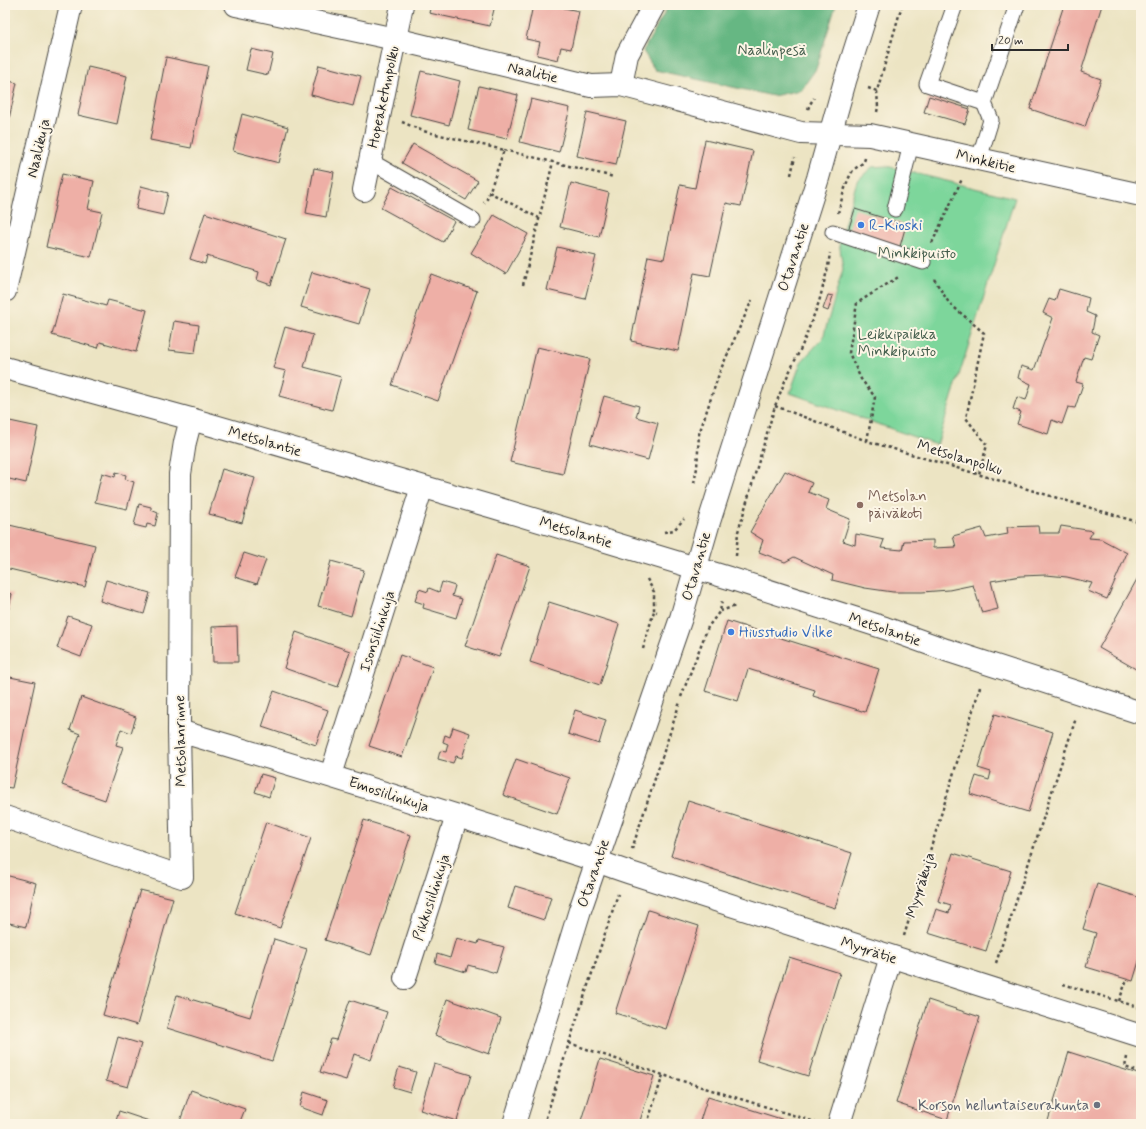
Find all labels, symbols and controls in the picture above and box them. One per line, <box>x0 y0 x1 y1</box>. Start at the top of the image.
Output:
scale bar <box>992 26 1068 52</box>
text: 20 m <box>998 33 1024 49</box>
park label: Naalinpesä <box>738 41 807 61</box>
street label: Hopeaketunpolku <box>363 44 405 150</box>
street label: Naalitie <box>506 58 560 88</box>
street label: Naalikuja <box>22 117 55 180</box>
street label: Minkkitie <box>954 145 1018 179</box>
place label: R-Kioski <box>869 216 922 236</box>
marker: R-Kioski <box>856 220 866 230</box>
street label: Otavantie <box>773 221 814 294</box>
park label: Minkkipuisto <box>878 244 956 264</box>
park label: Leikkipaikka Minkkipuisto <box>858 325 937 362</box>
street label: Metsolantie <box>226 422 304 462</box>
street label: Metsolanpolku <box>915 435 1005 480</box>
place label: Metsolan päiväkoti <box>868 487 927 524</box>
marker: Metsolan päiväkoti <box>855 500 865 510</box>
street label: Metsolantie <box>537 512 615 554</box>
street label: Otavantie <box>678 529 716 603</box>
street label: Isonsiilinkuja <box>355 588 401 675</box>
street label: Metsolantie <box>846 608 924 652</box>
place label: Hiusstudio Vilke <box>739 623 833 643</box>
marker: Hiusstudio Vilke <box>726 627 736 637</box>
street label: Metsolanrinne <box>170 695 192 787</box>
street label: Emosiilinkuja <box>346 773 431 817</box>
street label: Otavantie <box>573 837 615 910</box>
street label: Myyräkuja <box>902 850 940 921</box>
street label: Pikkusiilinkuja <box>409 851 455 943</box>
street label: Myyrätie <box>838 932 899 969</box>
place label: Korson helluntaiseurakunta <box>918 1096 1089 1116</box>
marker: Korson helluntaiseurakunta <box>1092 1100 1102 1110</box>

